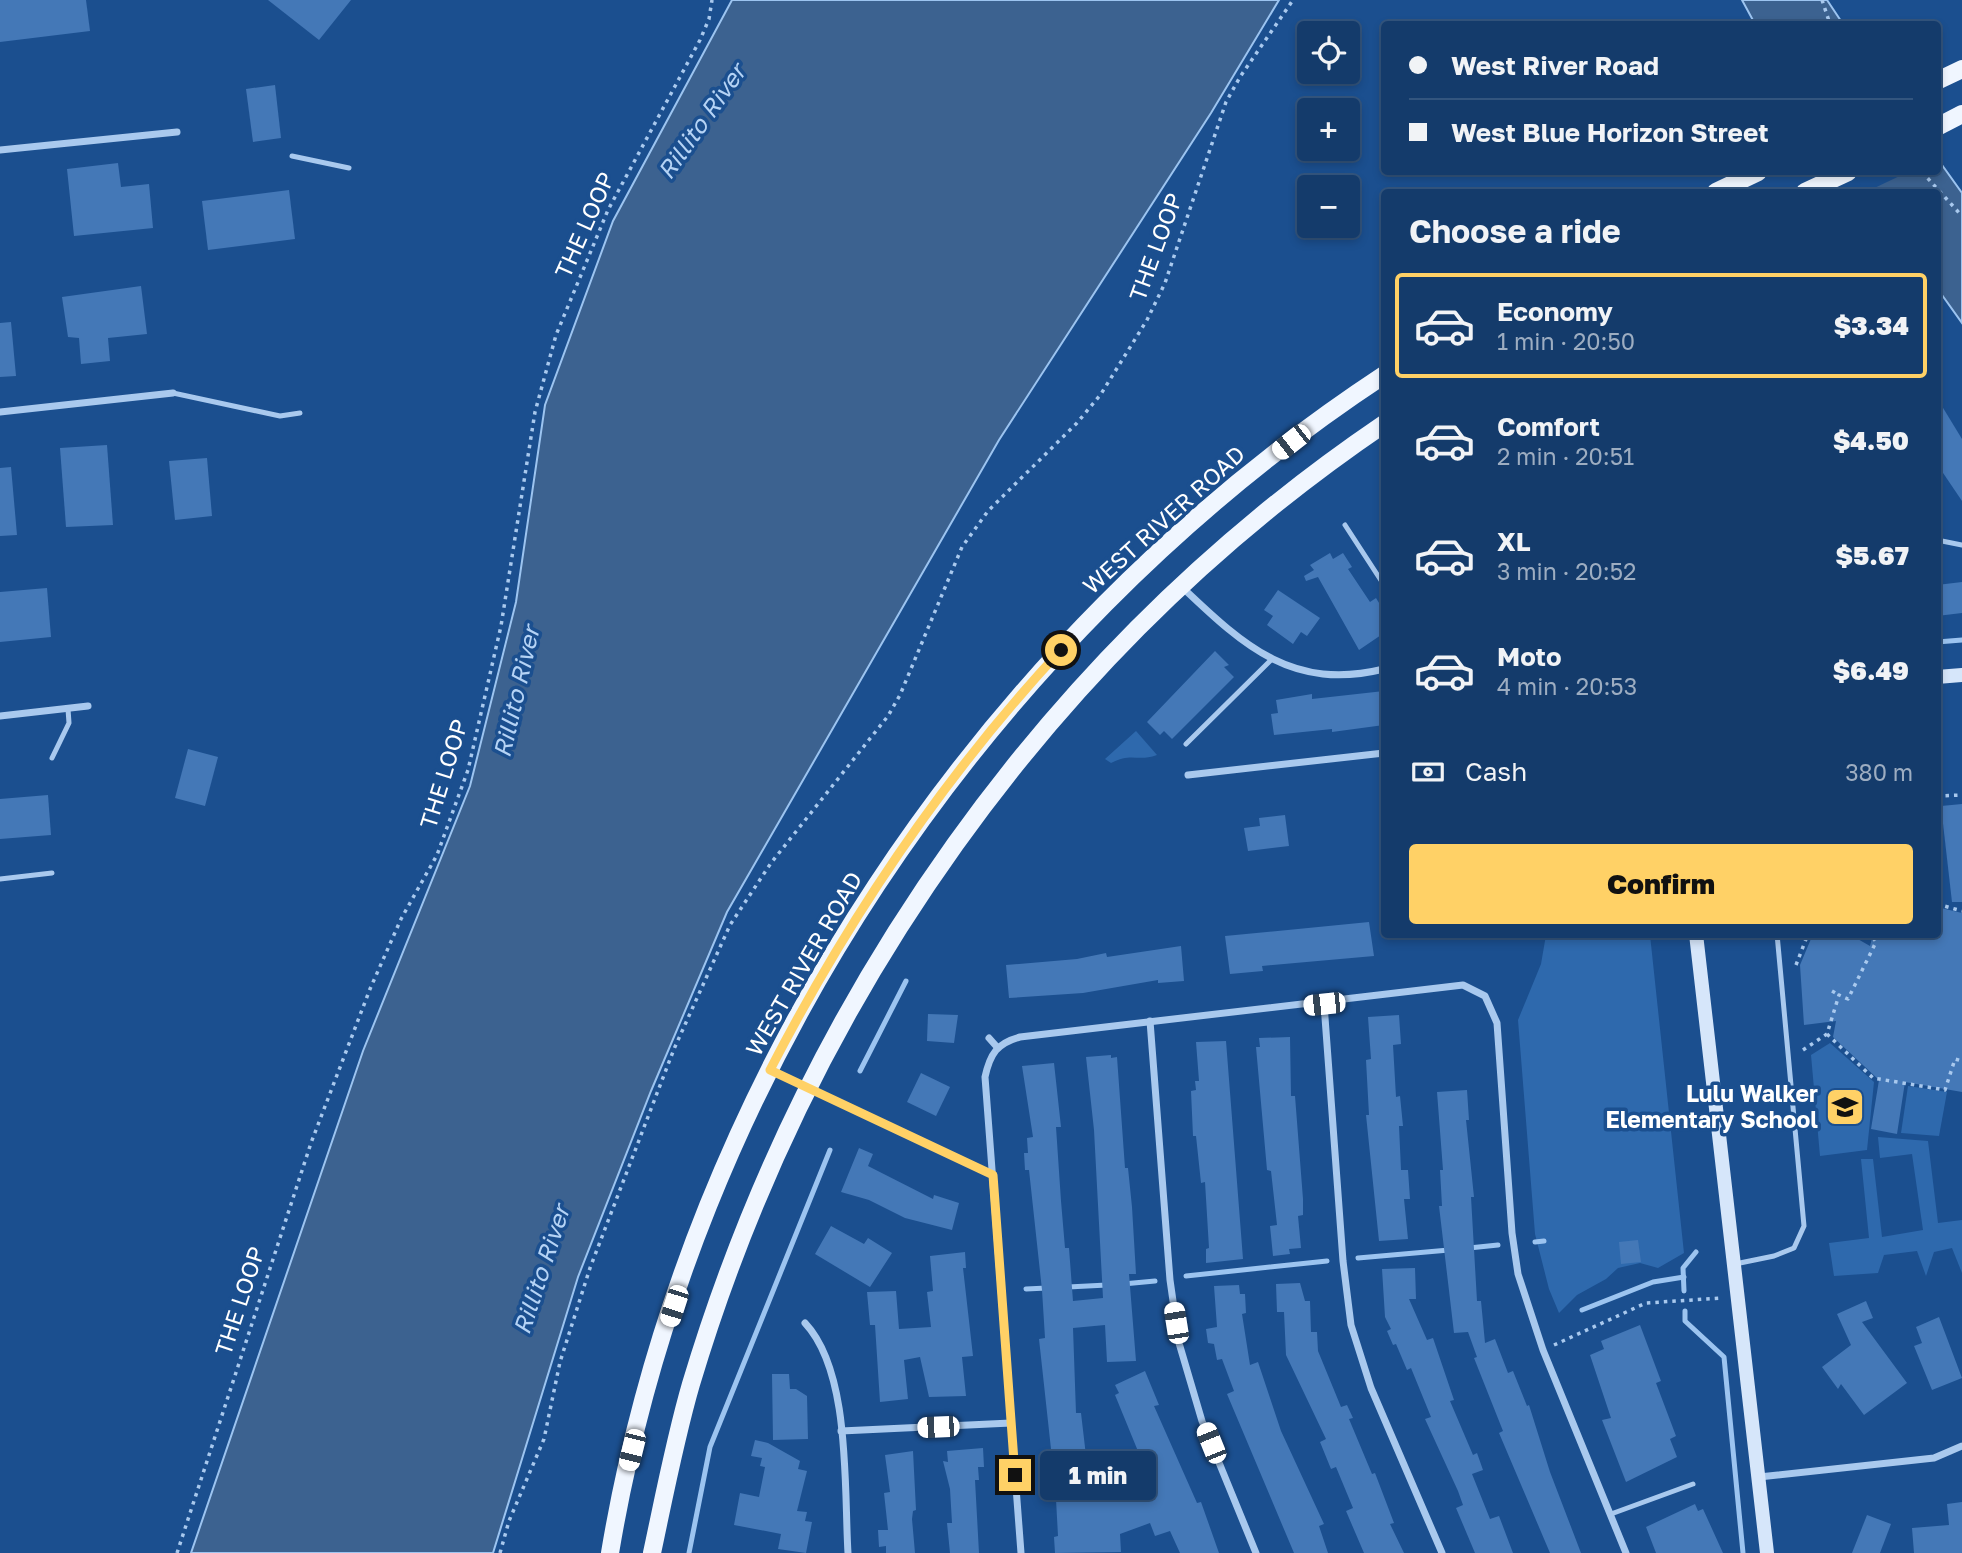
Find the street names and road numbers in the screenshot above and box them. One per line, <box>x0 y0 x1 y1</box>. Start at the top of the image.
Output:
street label: THE LOOP <box>548 167 620 282</box>
street label: THE LOOP <box>1123 189 1188 304</box>
street label: WEST RIVER ROAD <box>1077 439 1250 599</box>
street label: THE LOOP <box>413 716 473 832</box>
street label: WEST RIVER ROAD <box>739 866 867 1061</box>
street label: THE LOOP <box>208 1243 270 1359</box>

